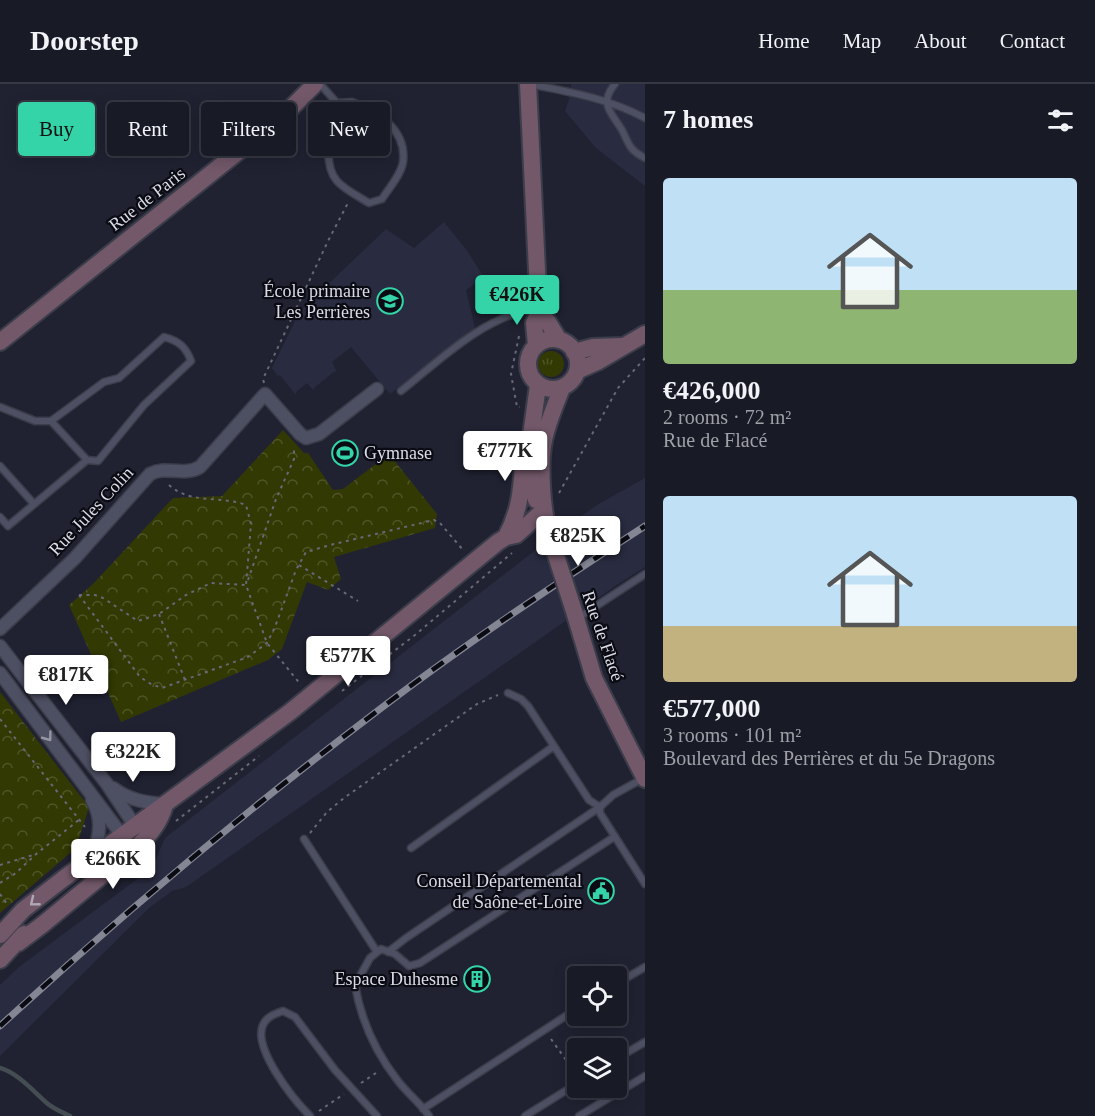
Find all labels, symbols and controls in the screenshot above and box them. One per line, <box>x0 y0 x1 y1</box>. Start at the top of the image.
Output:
text: Doorstep <box>30 25 139 56</box>
text: Home <box>758 29 810 53</box>
text: Map <box>843 29 881 53</box>
text: About <box>914 29 967 53</box>
text: Contact <box>1000 29 1065 53</box>
chip: Buy <box>18 102 95 156</box>
chip: Rent <box>107 102 189 156</box>
chip: Filters <box>201 102 296 156</box>
chip: New <box>308 102 390 156</box>
icon: filters <box>1044 104 1077 137</box>
text: 7 homes <box>663 105 753 134</box>
street label: Rue de Paris <box>105 163 189 235</box>
icon: home <box>816 217 924 325</box>
pin: €426K <box>475 275 559 326</box>
place label: École primaire Les Perrières <box>264 280 370 322</box>
text: €426K <box>489 283 545 305</box>
school or university icon: École primaire Les Perrières <box>375 286 405 316</box>
text: €426,000 <box>663 376 761 405</box>
text: 2 rooms · 72 m² <box>663 406 791 428</box>
text: Rue de Flacé <box>663 429 767 451</box>
pin: €777K <box>463 431 547 482</box>
sports icon: Gymnase <box>330 438 360 468</box>
text: €777K <box>477 439 533 461</box>
place label: Gymnase <box>364 443 432 463</box>
street label: Rue Jules Colin <box>45 462 137 560</box>
pin: €825K <box>536 516 620 567</box>
text: €825K <box>550 524 606 546</box>
icon: home <box>816 535 924 643</box>
street label: Rue de Flacé <box>578 588 628 684</box>
pin: €577K <box>306 636 390 687</box>
text: €577K <box>320 644 376 666</box>
pin: €817K <box>24 655 108 706</box>
text: €817K <box>38 663 94 685</box>
text: €577,000 <box>663 694 761 723</box>
text: 3 rooms · 101 m² <box>663 724 801 746</box>
one-way arrow <box>40 730 51 741</box>
pin: €322K <box>91 732 175 783</box>
text: €322K <box>105 740 161 762</box>
text: Boulevard des Perrières et du 5e Dragons <box>663 747 995 769</box>
pin: €266K <box>71 839 155 890</box>
text: €266K <box>85 847 141 869</box>
place label: Conseil Départemental de Saône-et-Loire <box>417 871 582 912</box>
public building icon: Conseil Départemental de Saône-et-Loire <box>586 876 616 906</box>
one-way arrow <box>29 895 40 906</box>
building icon: Espace Duhesme <box>462 964 492 994</box>
map controls <box>567 966 627 1098</box>
button: locate <box>567 966 627 1026</box>
place label: Espace Duhesme <box>335 969 458 989</box>
button: layers <box>567 1038 627 1098</box>

